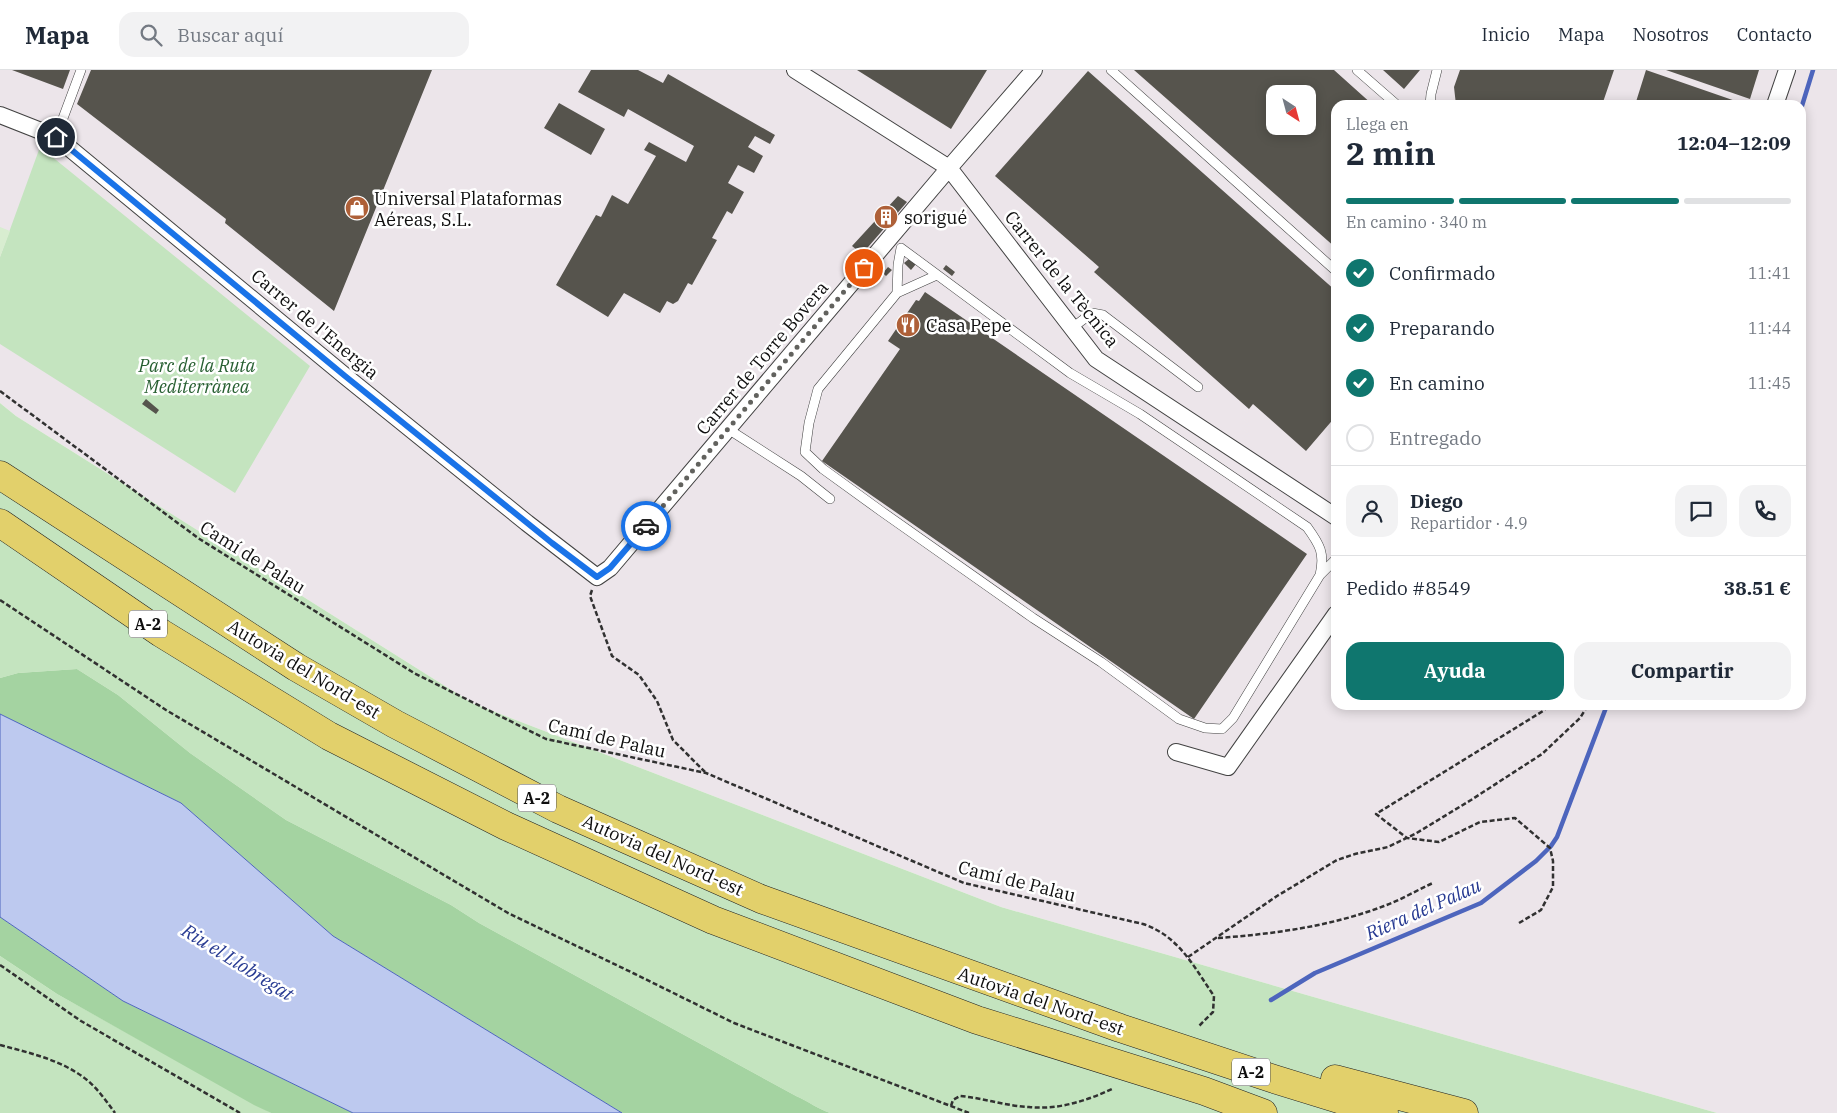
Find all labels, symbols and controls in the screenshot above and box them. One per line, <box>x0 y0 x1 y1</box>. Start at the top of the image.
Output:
search box <box>119 12 469 57</box>
text: Mapa <box>25 19 89 51</box>
icon: search <box>137 21 165 49</box>
text: Buscar aquí <box>177 23 283 47</box>
text: Inicio <box>1482 23 1530 46</box>
text: Mapa <box>1558 23 1605 46</box>
text: Nosotros <box>1633 23 1709 46</box>
text: Contacto <box>1737 23 1812 46</box>
north arrow <box>1266 85 1316 135</box>
map controls <box>1266 85 1316 135</box>
text: Llega en <box>1346 114 1409 134</box>
pin <box>35 116 77 158</box>
icon: home <box>42 123 70 151</box>
text: 12:04–12:09 <box>1677 131 1791 155</box>
text: 2 min <box>1346 132 1436 174</box>
place label: Universal Plataformas Aéreas, S.L. <box>374 187 562 231</box>
shop icon: Universal Plataformas Aéreas, S.L. <box>344 195 370 221</box>
building icon: sorigué <box>873 204 899 230</box>
place label: sorigué <box>904 206 967 229</box>
street label: Carrer de la Tècnica <box>1000 206 1124 352</box>
text: En camino · 340 m <box>1346 212 1487 232</box>
pin <box>843 247 885 289</box>
icon: bag <box>850 254 878 282</box>
icon: check <box>1346 259 1374 287</box>
text: Confirmado <box>1389 261 1495 285</box>
text: 11:41 <box>1748 263 1791 283</box>
street label: Carrer de l'Energia <box>246 264 384 384</box>
street label: Carrer de Torre Bovera <box>691 276 833 440</box>
restaurant icon: Casa Pepe <box>895 312 921 338</box>
place label: Casa Pepe <box>926 314 1012 337</box>
icon: check <box>1346 314 1374 342</box>
text: Preparando <box>1389 316 1495 340</box>
text: 11:44 <box>1748 318 1791 338</box>
park label: Parc de la Ruta Mediterrànea <box>138 354 256 398</box>
icon: check <box>1346 369 1374 397</box>
text: En camino <box>1389 371 1485 395</box>
text: 11:45 <box>1748 373 1791 393</box>
text: Entregado <box>1389 426 1482 450</box>
button: person <box>1346 485 1398 537</box>
button: chat <box>1675 485 1727 537</box>
button: phone <box>1739 485 1791 537</box>
text: Diego <box>1410 489 1463 513</box>
courier <box>621 501 671 551</box>
icon: car <box>632 512 660 540</box>
text: Repartidor · 4.9 <box>1410 513 1528 533</box>
street label: Camí de Palau <box>196 515 310 599</box>
text: Pedido #8549 <box>1346 576 1471 600</box>
text: 38.51 € <box>1724 576 1791 600</box>
road number: A-2 <box>129 610 167 638</box>
street label: Autovia del Nord-est <box>224 614 384 724</box>
button: Ayuda <box>1346 642 1564 700</box>
button: Compartir <box>1574 642 1791 700</box>
street label: Camí de Palau <box>546 713 668 763</box>
road number: A-2 <box>518 784 556 811</box>
street label: Autovia del Nord-est <box>579 809 747 901</box>
street label: Camí de Palau <box>956 855 1078 907</box>
water label: Riera del Palau <box>1361 873 1485 946</box>
water label: Riu el Llobregat <box>177 918 299 1007</box>
street label: Autovia del Nord-est <box>955 962 1127 1040</box>
road number: A-2 <box>1232 1059 1270 1086</box>

